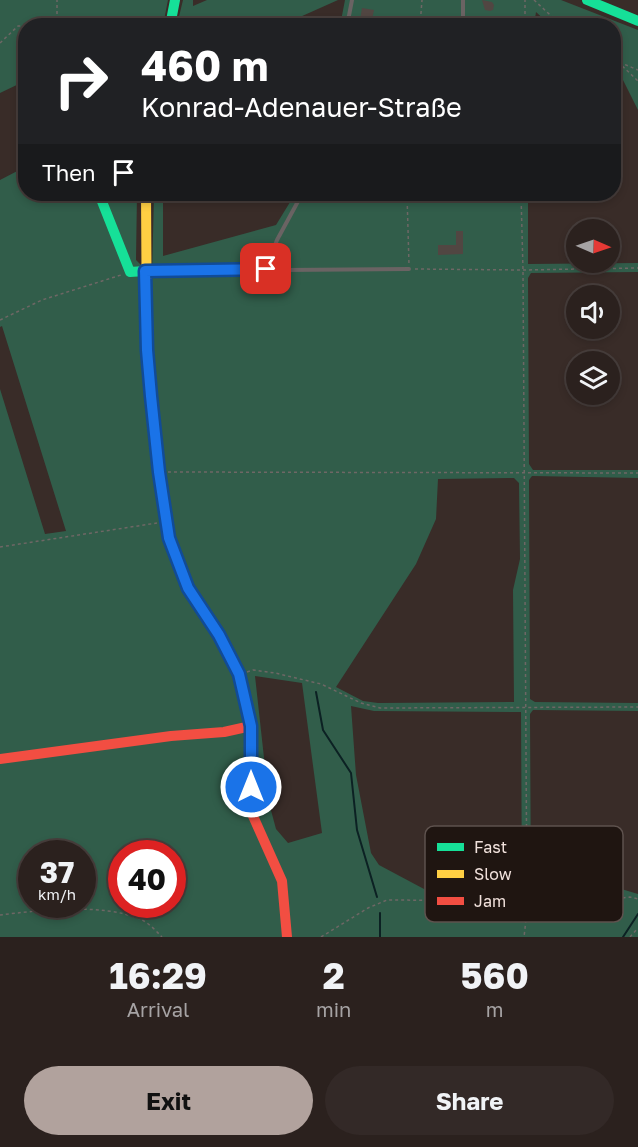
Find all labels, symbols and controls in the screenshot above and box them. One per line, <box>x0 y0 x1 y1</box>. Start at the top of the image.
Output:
text: 460 m <box>141 40 268 90</box>
icon: right <box>42 42 120 120</box>
text: Konrad-Adenauer-Straße <box>141 91 462 123</box>
icon: arrive <box>107 156 140 189</box>
text: Then <box>42 159 95 186</box>
north arrow <box>566 219 620 273</box>
map controls <box>566 219 620 405</box>
pin <box>240 243 291 294</box>
icon: arrive <box>249 252 282 285</box>
button: sound <box>566 285 620 339</box>
button: layers <box>566 351 620 405</box>
position arrow <box>219 755 283 819</box>
legend <box>425 826 623 922</box>
text: Fast <box>474 837 507 857</box>
speed limit sign: 40 <box>108 840 186 918</box>
text: 37 <box>40 854 74 890</box>
text: Slow <box>474 864 512 884</box>
text: km/h <box>38 885 76 903</box>
text: Jam <box>474 891 506 911</box>
text: 16:29 <box>109 954 207 997</box>
text: 2 <box>323 954 345 997</box>
text: 560 <box>461 954 529 997</box>
text: Arrival <box>127 997 189 1021</box>
text: min <box>316 997 351 1021</box>
text: m <box>486 997 504 1021</box>
button: Exit <box>24 1066 313 1135</box>
button: Share <box>325 1066 614 1135</box>

